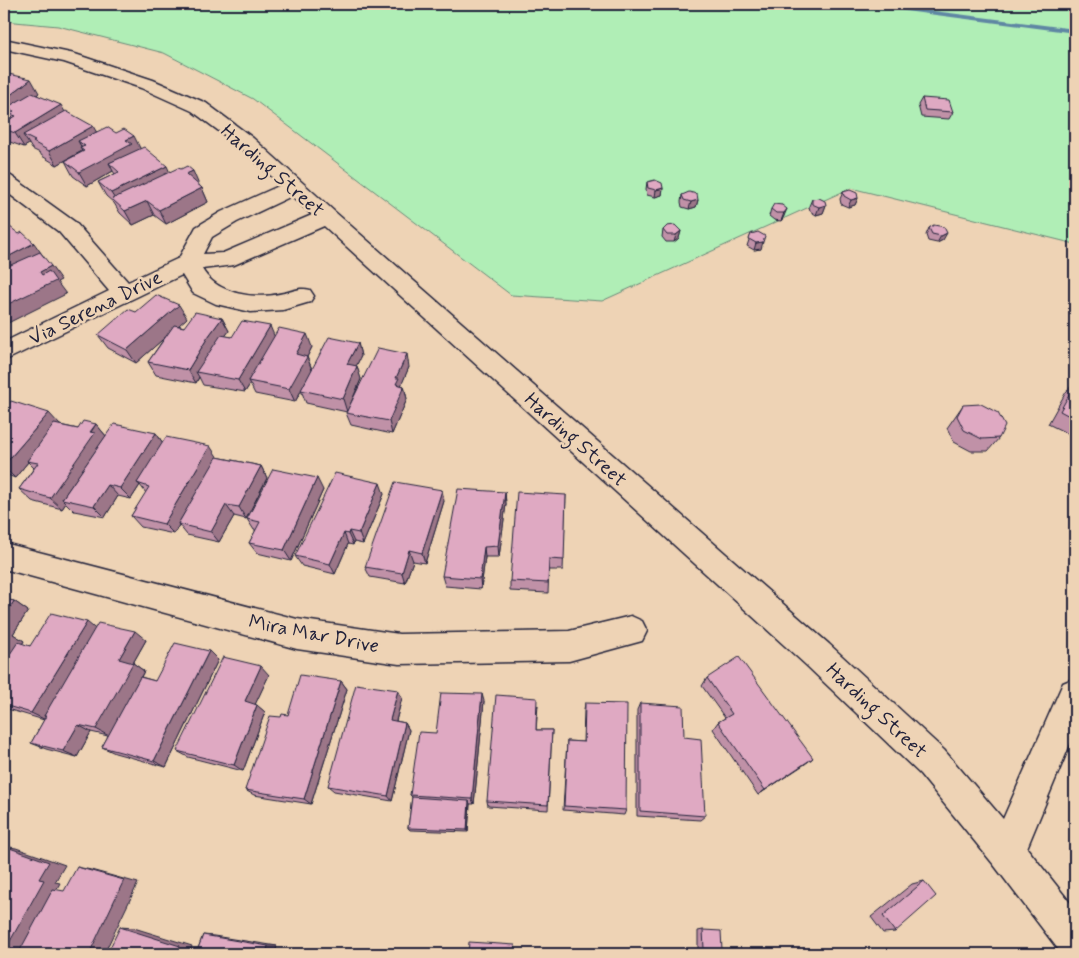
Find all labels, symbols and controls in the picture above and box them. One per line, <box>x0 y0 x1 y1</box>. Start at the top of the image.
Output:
street label: Harding Street <box>213 118 330 225</box>
street label: Via Serena Drive <box>24 264 167 352</box>
street label: Harding Street <box>517 387 632 495</box>
street label: Mira Mar Drive <box>246 609 381 660</box>
street label: Harding Street <box>818 657 933 767</box>

